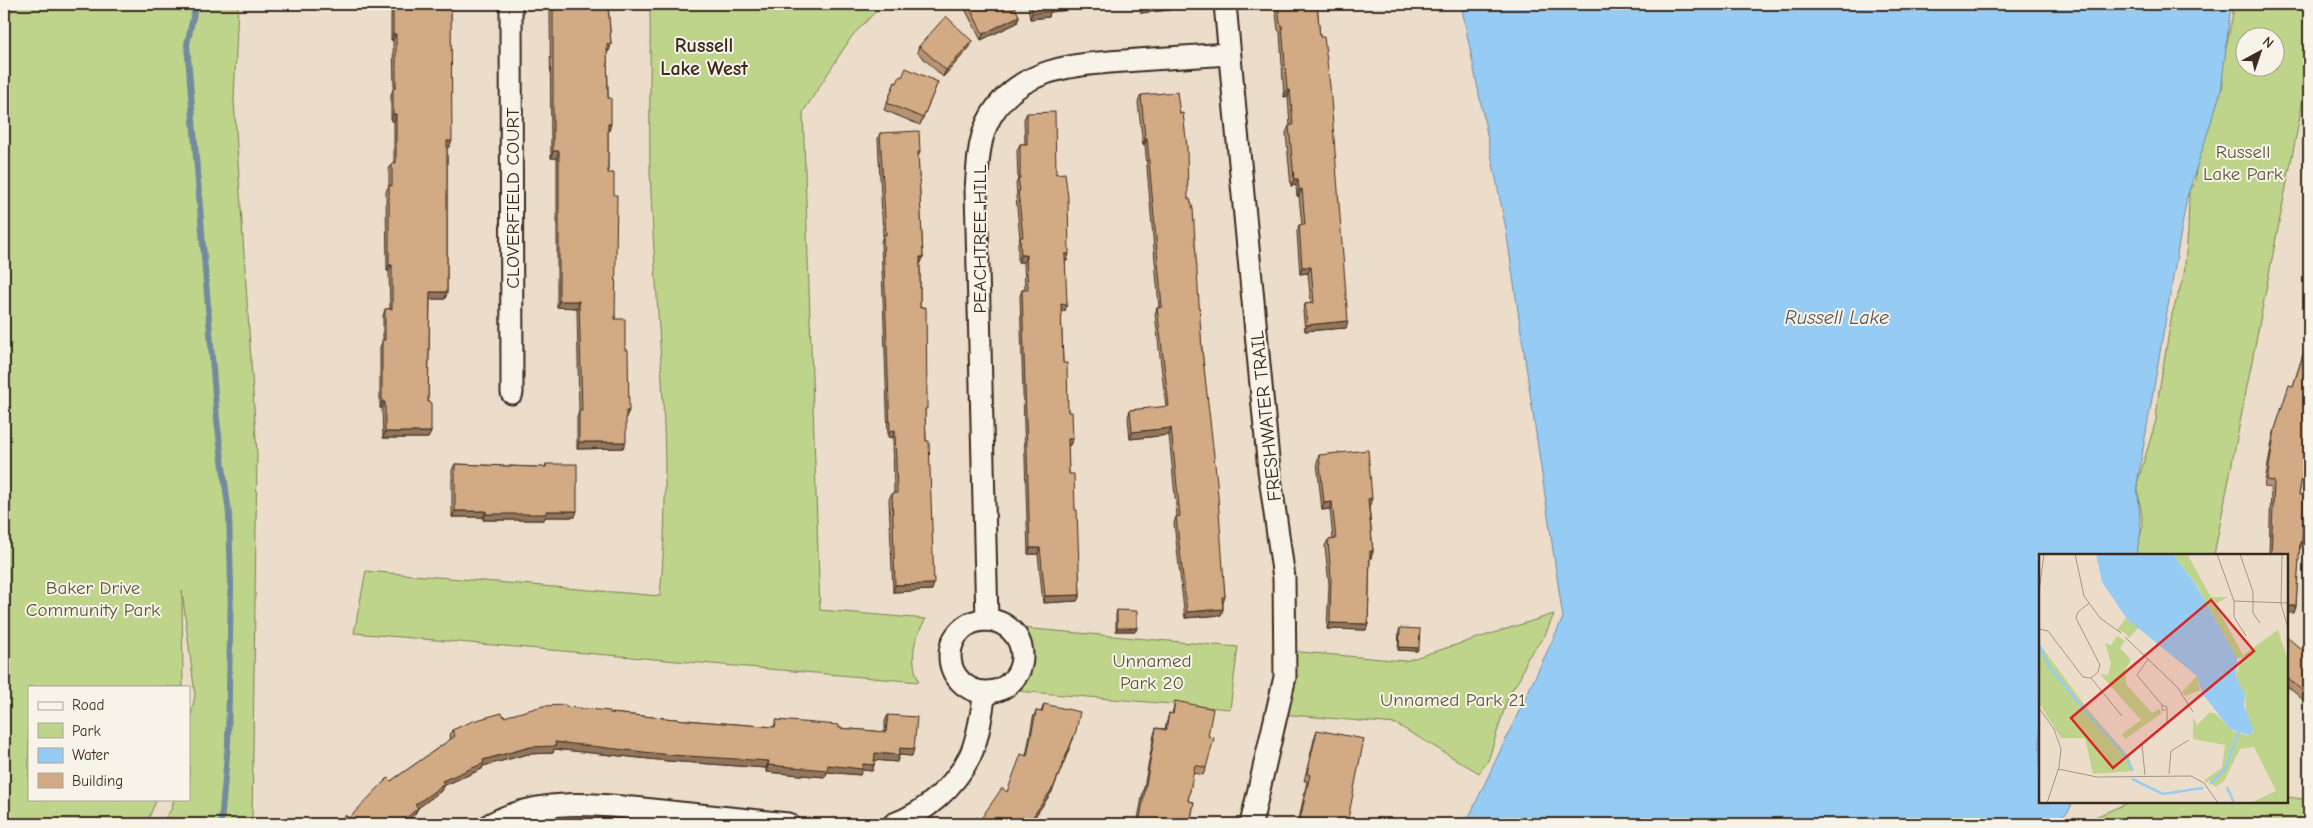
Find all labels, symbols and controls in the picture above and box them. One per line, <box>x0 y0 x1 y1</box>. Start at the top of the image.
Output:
north arrow <box>2236 28 2286 78</box>
text: N <box>2259 33 2277 52</box>
district label: Russell Lake West <box>660 34 748 80</box>
street label: CLOVERFIELD COURT <box>502 107 524 289</box>
park label: Russell Lake Park <box>2203 141 2284 185</box>
street label: PEACHTREE HILL <box>969 164 991 314</box>
water label: Russell Lake <box>1785 306 1889 329</box>
street label: FRESHWATER TRAIL <box>1246 329 1286 502</box>
inset map <box>2039 554 2288 803</box>
park label: Baker Drive Community Park <box>26 577 161 621</box>
park label: Unnamed Park 20 <box>1112 650 1192 694</box>
legend <box>28 686 190 800</box>
park label: Unnamed Park 21 <box>1380 689 1526 711</box>
text: Road <box>72 696 104 714</box>
text: Park <box>72 722 101 740</box>
text: Water <box>72 746 109 764</box>
text: Building <box>72 772 123 790</box>

